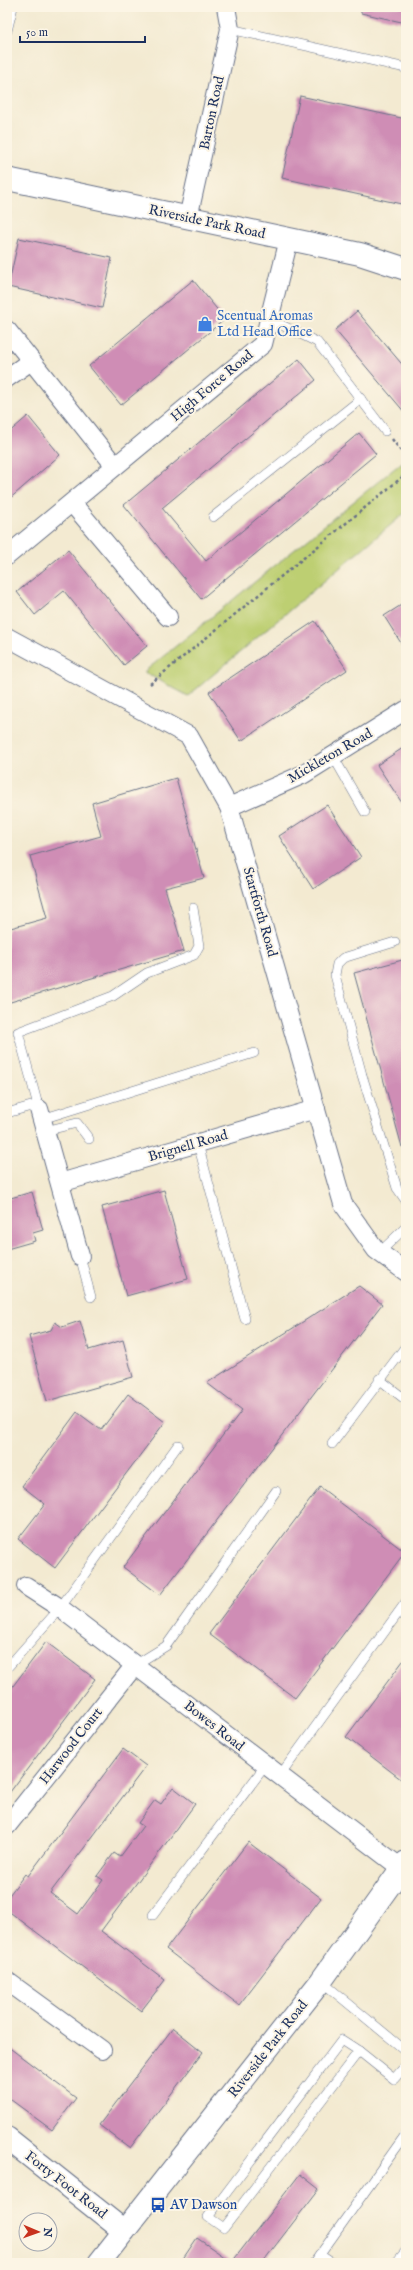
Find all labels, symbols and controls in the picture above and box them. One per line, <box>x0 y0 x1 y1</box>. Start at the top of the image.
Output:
scale bar <box>20 18 145 44</box>
text: 50 m <box>26 25 48 40</box>
street label: Barton Road <box>195 74 229 151</box>
street label: Riverside Park Road <box>147 201 268 243</box>
place label: Scentual Aromas Ltd Head Office <box>217 307 313 341</box>
shop icon: Scentual Aromas Ltd Head Office <box>196 315 214 333</box>
street label: High Force Road <box>167 346 257 426</box>
street label: Mickleton Road <box>284 724 376 788</box>
street label: Startforth Road <box>239 865 282 959</box>
street label: Brignell Road <box>146 1126 230 1166</box>
street label: Bowes Road <box>180 1697 248 1756</box>
street label: Harwood Court <box>35 1704 107 1788</box>
street label: Riverside Park Road <box>224 1996 312 2101</box>
street label: Forty Foot Road <box>21 2147 111 2223</box>
bus stop icon: AV Dawson <box>149 2196 167 2214</box>
place label: AV Dawson <box>169 2196 238 2214</box>
north arrow <box>18 2212 58 2252</box>
text: N <box>40 2226 54 2238</box>

